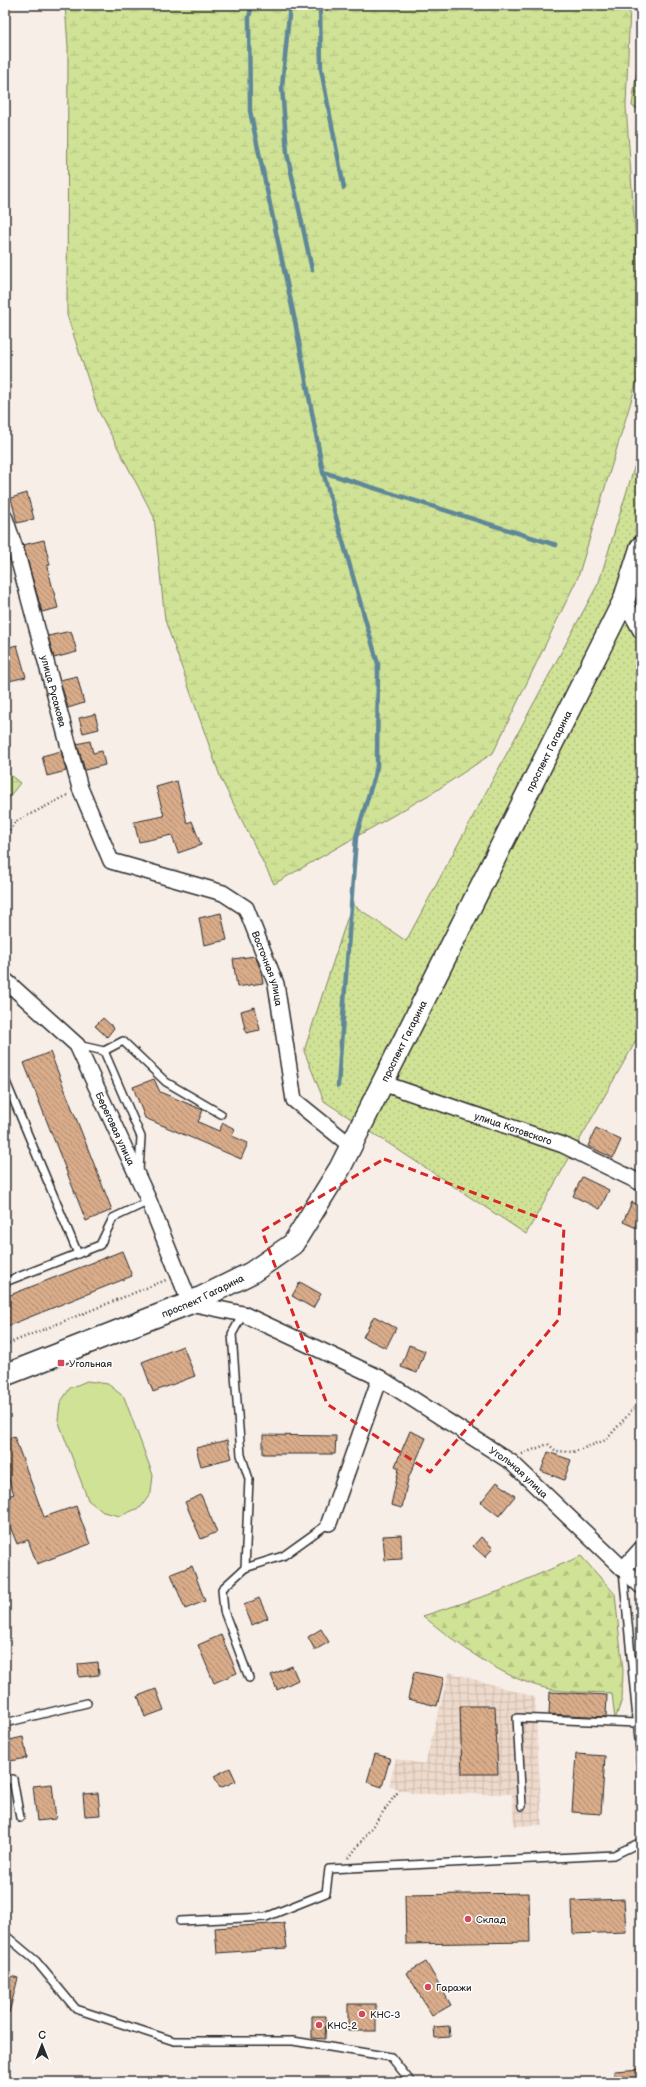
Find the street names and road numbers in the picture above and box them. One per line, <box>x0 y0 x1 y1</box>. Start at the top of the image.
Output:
street label: улица Русакова <box>38 654 68 729</box>
street label: проспект Гагарина <box>524 709 575 794</box>
street label: Восточная улица <box>249 929 284 1007</box>
street label: проспект Гагарина <box>379 999 430 1084</box>
street label: Береговая улица <box>92 1090 137 1168</box>
street label: улица Котовского <box>473 1110 553 1148</box>
street label: проспект Гагарина <box>160 1272 246 1321</box>
street label: Угольная улица <box>487 1445 550 1501</box>

